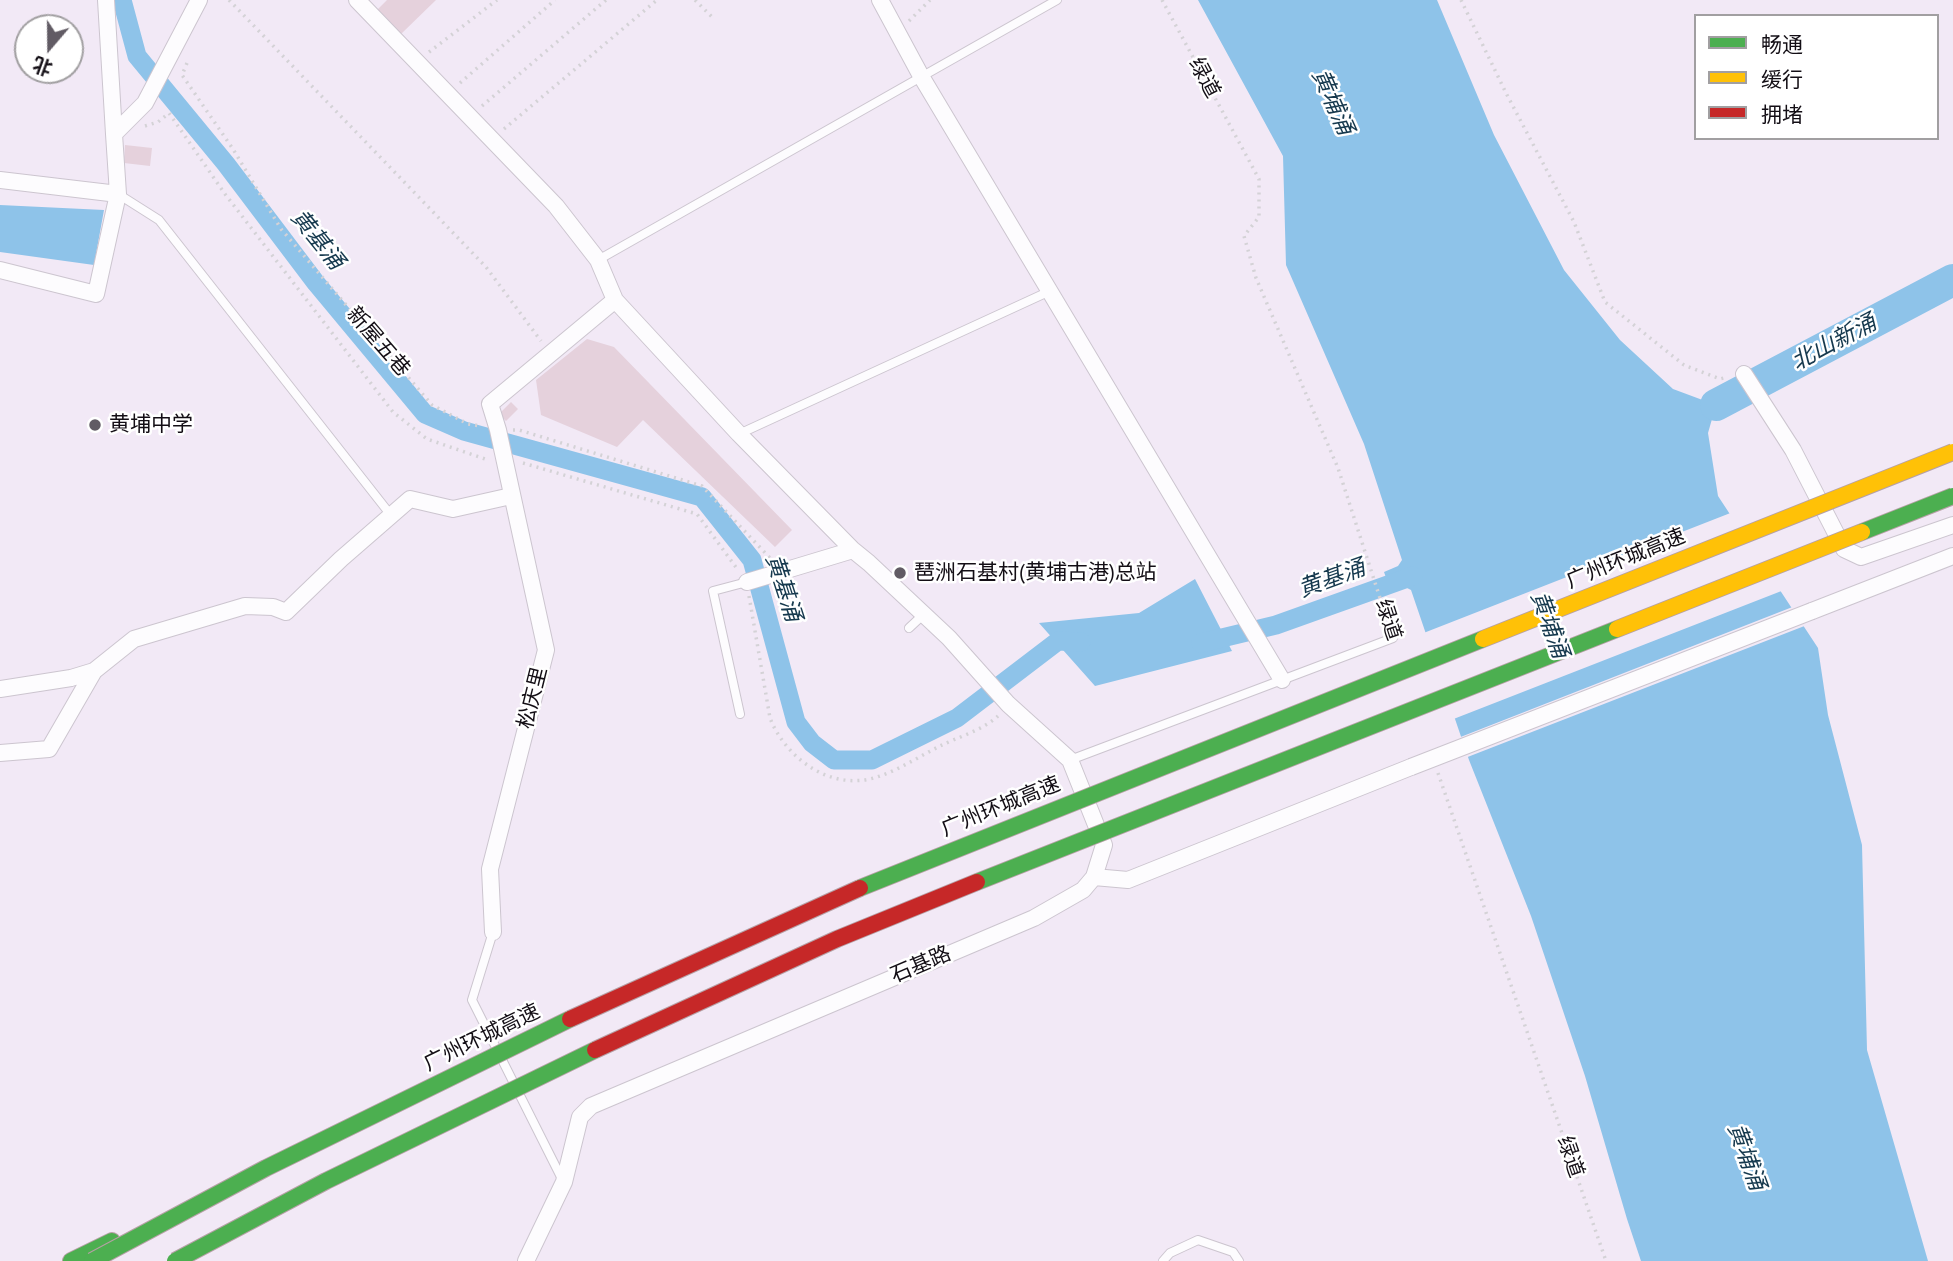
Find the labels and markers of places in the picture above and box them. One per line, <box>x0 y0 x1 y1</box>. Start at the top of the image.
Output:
place label: 黄埔中学 <box>109 412 193 438</box>
marker: 黄埔中学 <box>87 417 103 433</box>
place label: 琶洲石基村(黄埔古港)总站 <box>914 560 1157 586</box>
marker: 琶洲石基村(黄埔古港)总站 <box>892 565 908 581</box>

